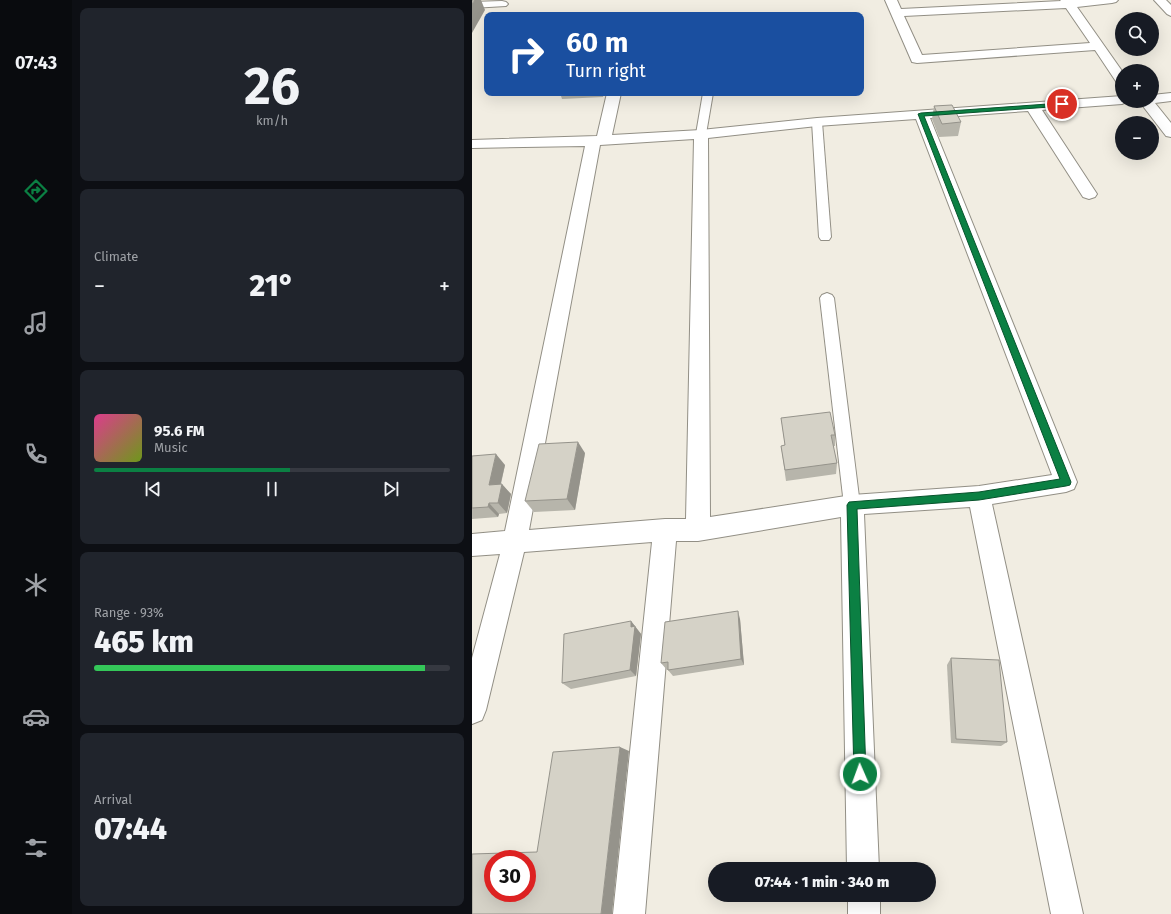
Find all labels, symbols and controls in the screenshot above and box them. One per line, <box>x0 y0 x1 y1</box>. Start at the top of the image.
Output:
map controls <box>1115 12 1159 160</box>
button: search <box>1115 12 1159 56</box>
text: 60 m <box>566 26 628 59</box>
icon: right <box>500 28 552 80</box>
text: 07:43 <box>15 52 57 74</box>
text: 26 <box>244 55 300 118</box>
text: Turn right <box>566 60 646 82</box>
button: + <box>1115 64 1159 108</box>
pin <box>1045 87 1079 121</box>
icon: arrive <box>1051 93 1073 115</box>
text: km/h <box>256 113 288 128</box>
button: − <box>1115 116 1159 160</box>
icon: directions <box>22 177 50 205</box>
text: Climate <box>94 249 138 264</box>
text: 21° <box>250 268 294 304</box>
text: − <box>94 273 105 300</box>
text: + <box>439 273 450 300</box>
icon: music <box>22 309 50 337</box>
text: 95.6 FM <box>154 422 205 440</box>
icon: phone <box>22 440 50 468</box>
text: Music <box>154 440 188 455</box>
icon: previous <box>142 478 164 500</box>
icon: pause <box>261 478 283 500</box>
icon: next <box>380 478 402 500</box>
icon: climate <box>22 571 50 599</box>
text: Range · 93% <box>94 605 164 620</box>
text: 465 km <box>94 624 194 660</box>
icon: car <box>22 703 50 731</box>
position arrow <box>839 753 881 795</box>
text: Arrival <box>94 792 132 807</box>
text: 07:44 <box>94 811 167 847</box>
icon: filters <box>22 834 50 862</box>
speed limit sign: 30 <box>484 850 536 902</box>
text: 07:44 · 1 min · 340 m <box>755 873 889 891</box>

